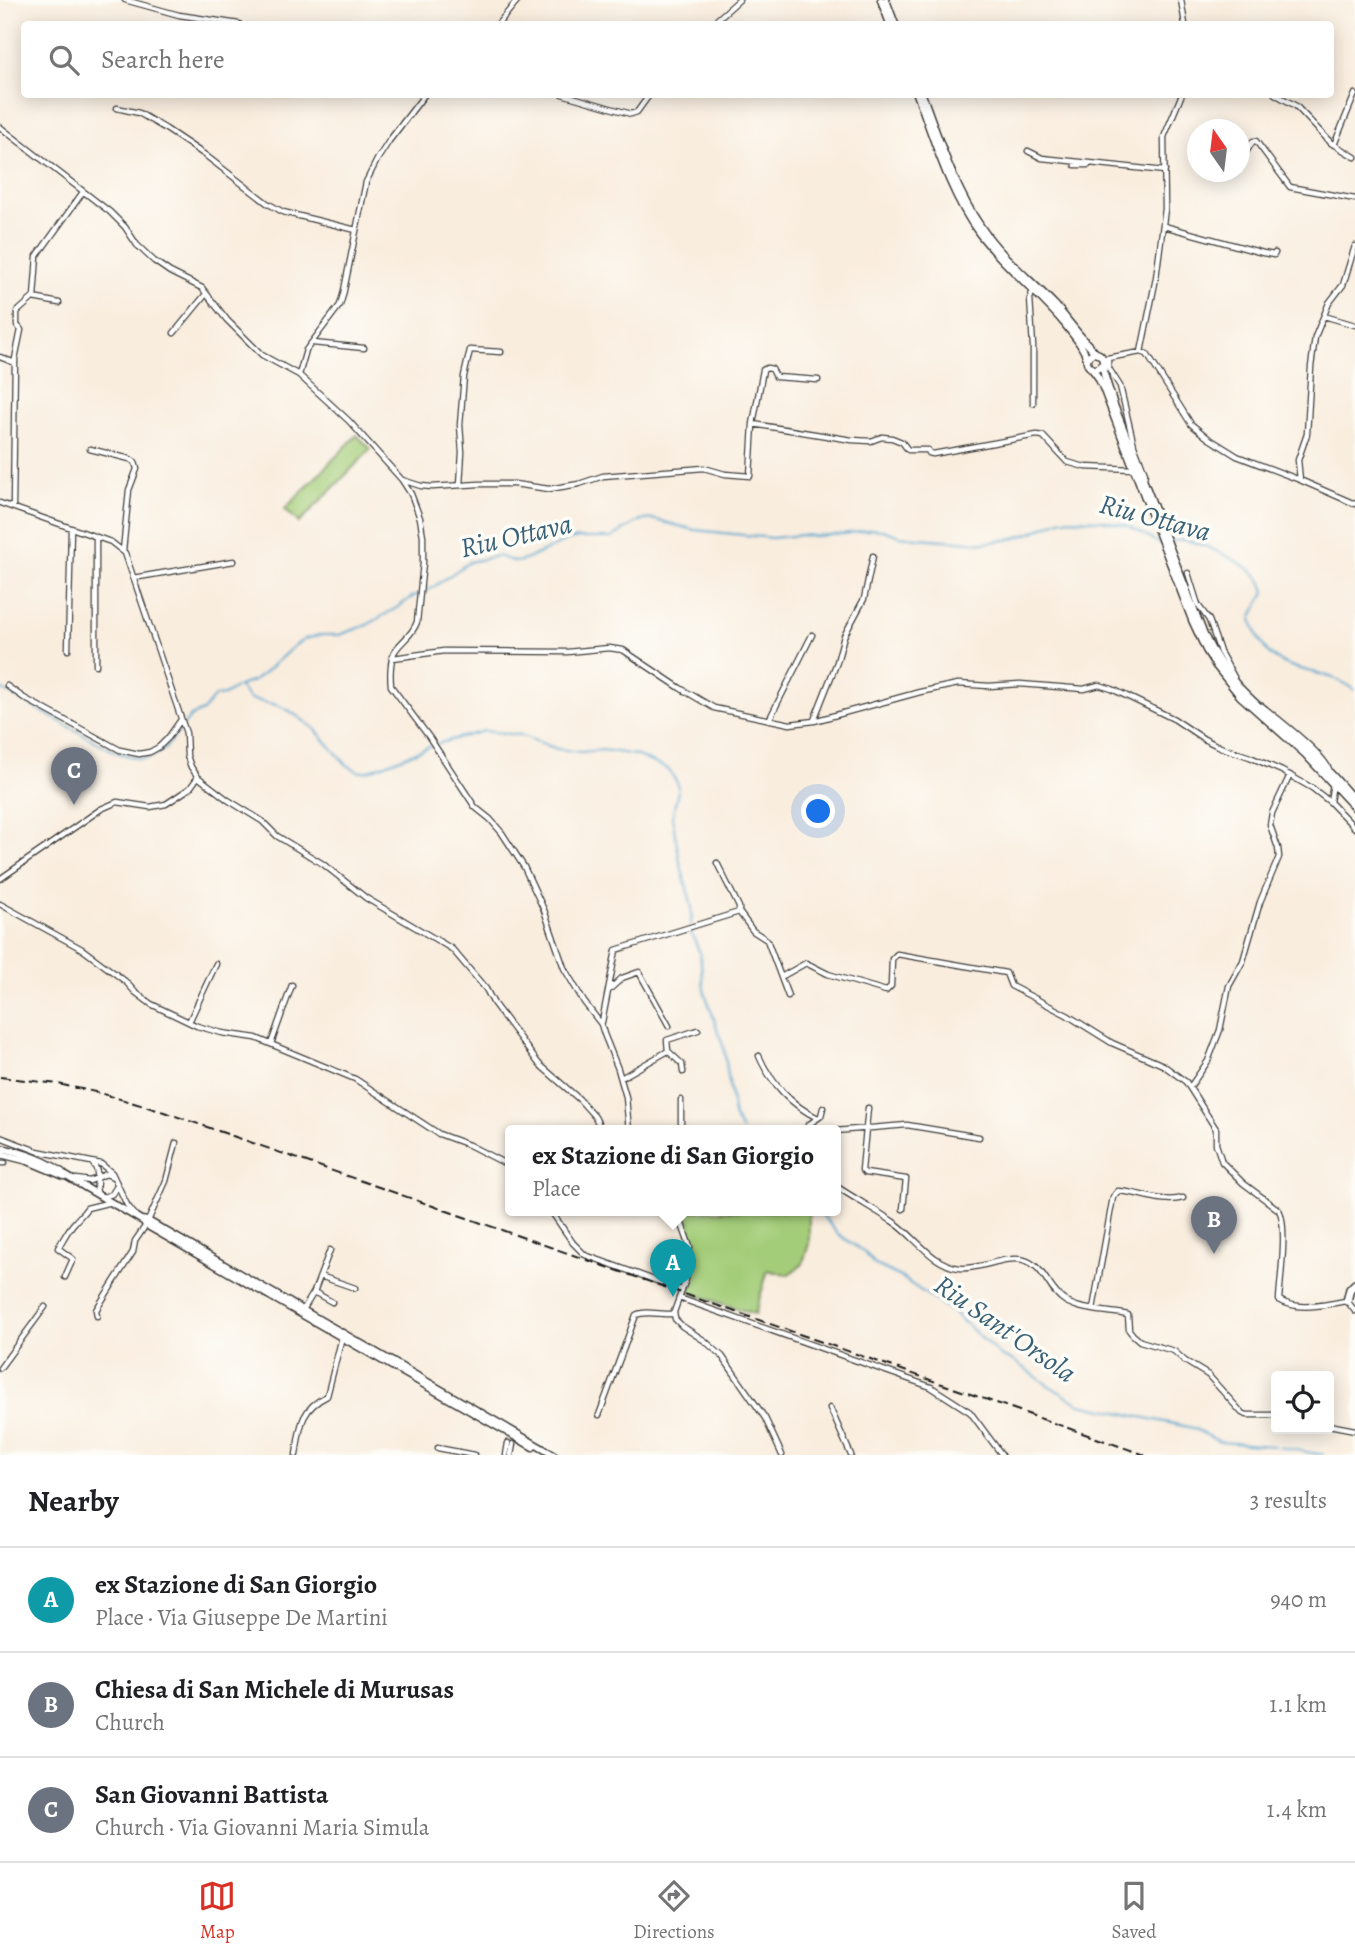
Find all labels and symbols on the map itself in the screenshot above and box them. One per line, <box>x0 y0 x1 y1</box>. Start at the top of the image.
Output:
north arrow <box>1187 119 1250 182</box>
water label: Riu Ottava <box>1095 485 1215 551</box>
water label: Riu Ottava <box>456 505 576 567</box>
pin: C <box>51 747 97 805</box>
your location <box>801 794 835 828</box>
pin: B <box>1191 1196 1237 1254</box>
pin: A <box>650 1239 696 1297</box>
water label: Riu Sant'Orsola <box>926 1266 1084 1392</box>

